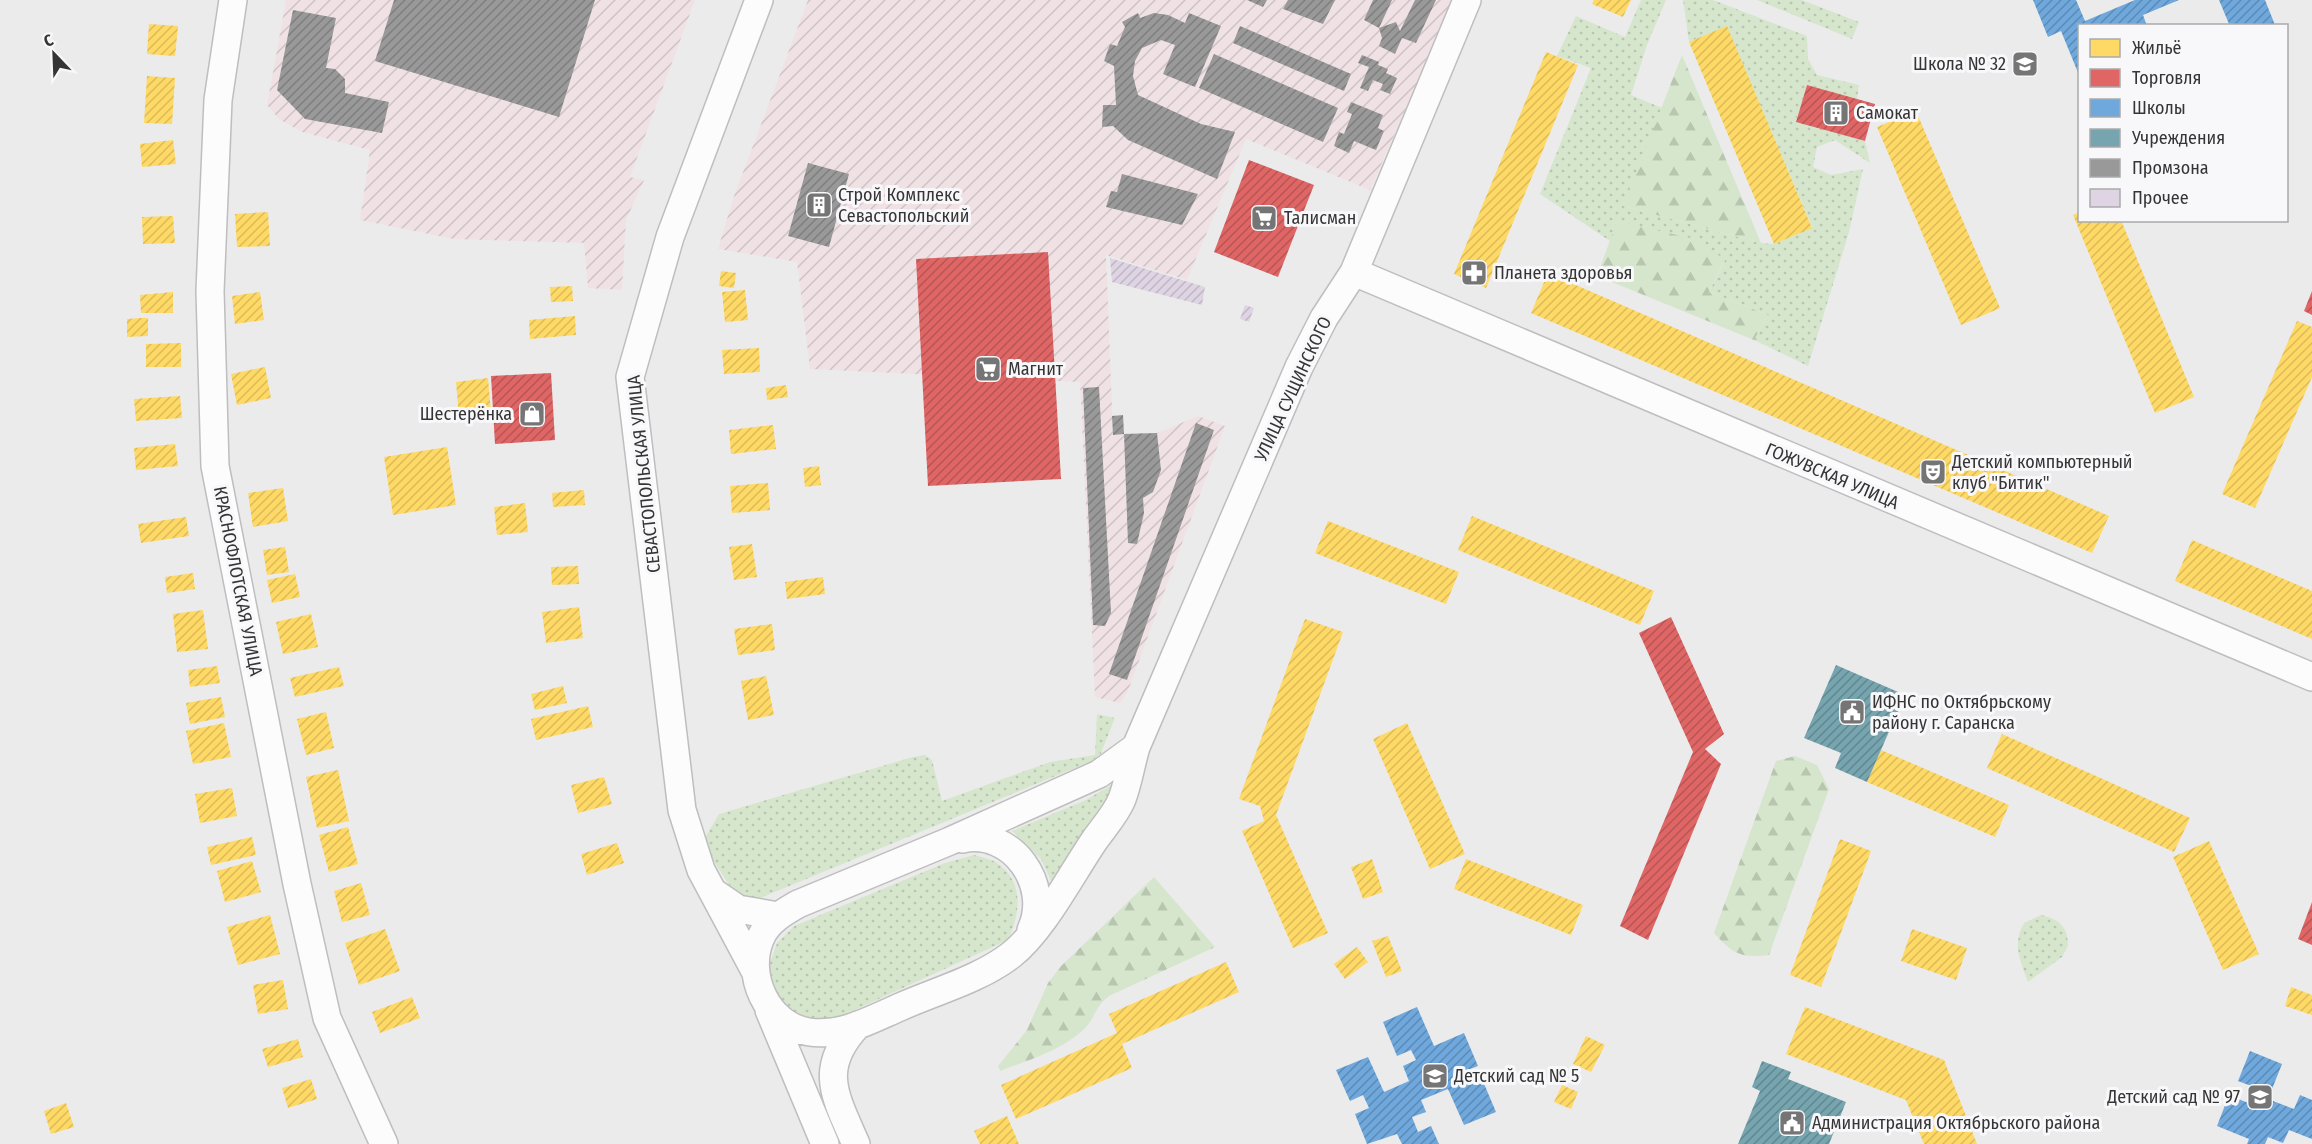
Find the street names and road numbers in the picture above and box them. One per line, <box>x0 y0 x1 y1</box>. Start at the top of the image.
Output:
street label: УЛИЦА СУЩИНСКОГО <box>1249 313 1336 466</box>
street label: СЕВАСТОПОЛЬСКАЯ УЛИЦА <box>623 373 665 574</box>
street label: ГОЖУВСКАЯ УЛИЦА <box>1762 438 1903 514</box>
street label: КРАСНОФЛОТСКАЯ УЛИЦА <box>209 484 267 678</box>

